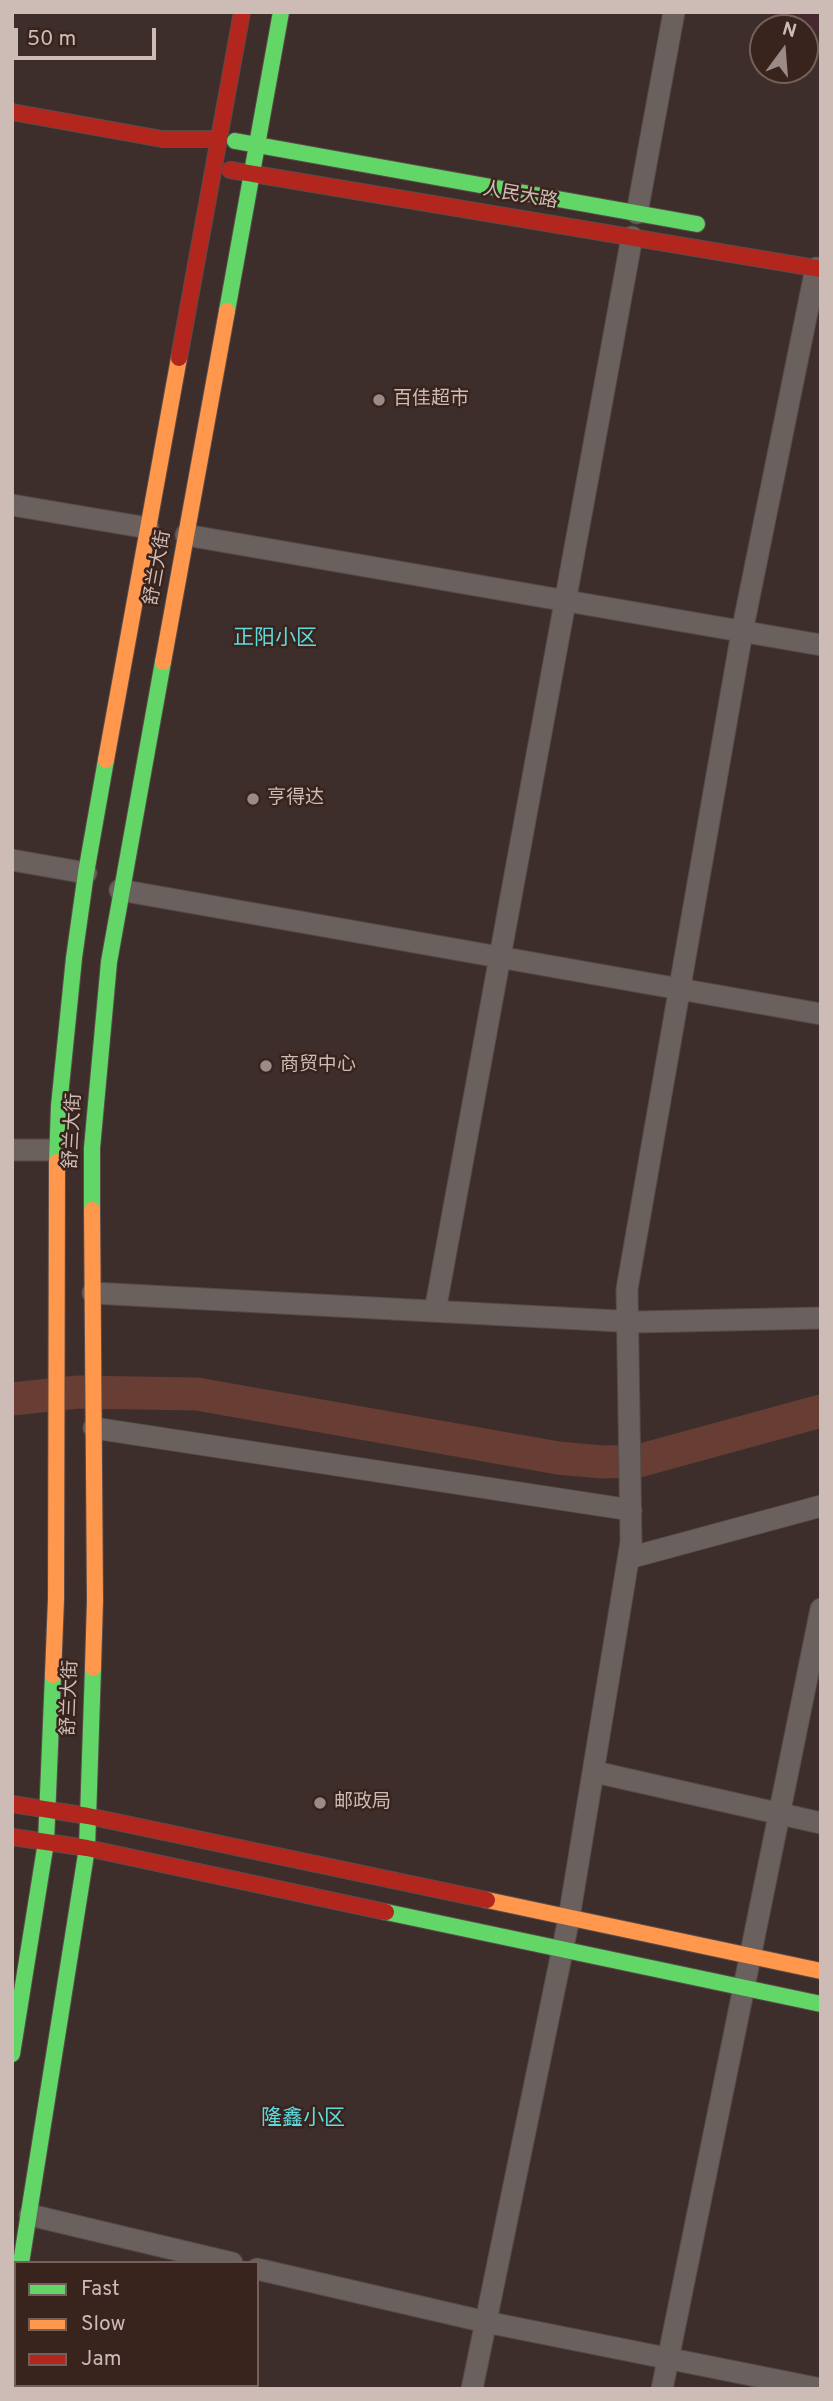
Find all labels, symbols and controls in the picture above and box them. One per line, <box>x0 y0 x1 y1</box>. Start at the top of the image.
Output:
scale bar <box>18 14 159 58</box>
north arrow <box>749 14 819 84</box>
text: N <box>779 17 799 44</box>
text: 50 m <box>27 26 76 53</box>
street label: 人民大路 <box>481 179 559 215</box>
place label: 百佳超市 <box>393 389 469 411</box>
marker: 百佳超市 <box>371 392 387 408</box>
street label: 舒兰大街 <box>141 529 177 607</box>
district label: 正阳小区 <box>233 627 317 653</box>
place label: 亨得达 <box>267 788 324 810</box>
marker: 亨得达 <box>245 791 261 807</box>
place label: 商贸中心 <box>280 1055 356 1077</box>
marker: 商贸中心 <box>258 1058 274 1074</box>
street label: 舒兰大街 <box>61 1092 87 1170</box>
street label: 舒兰大街 <box>58 1660 84 1736</box>
place label: 邮政局 <box>334 1792 391 1814</box>
marker: 邮政局 <box>312 1795 328 1811</box>
district label: 隆鑫小区 <box>261 2107 345 2133</box>
legend <box>14 2261 259 2387</box>
text: Fast <box>81 2276 120 2303</box>
text: Slow <box>81 2311 126 2338</box>
text: Jam <box>81 2346 122 2373</box>

